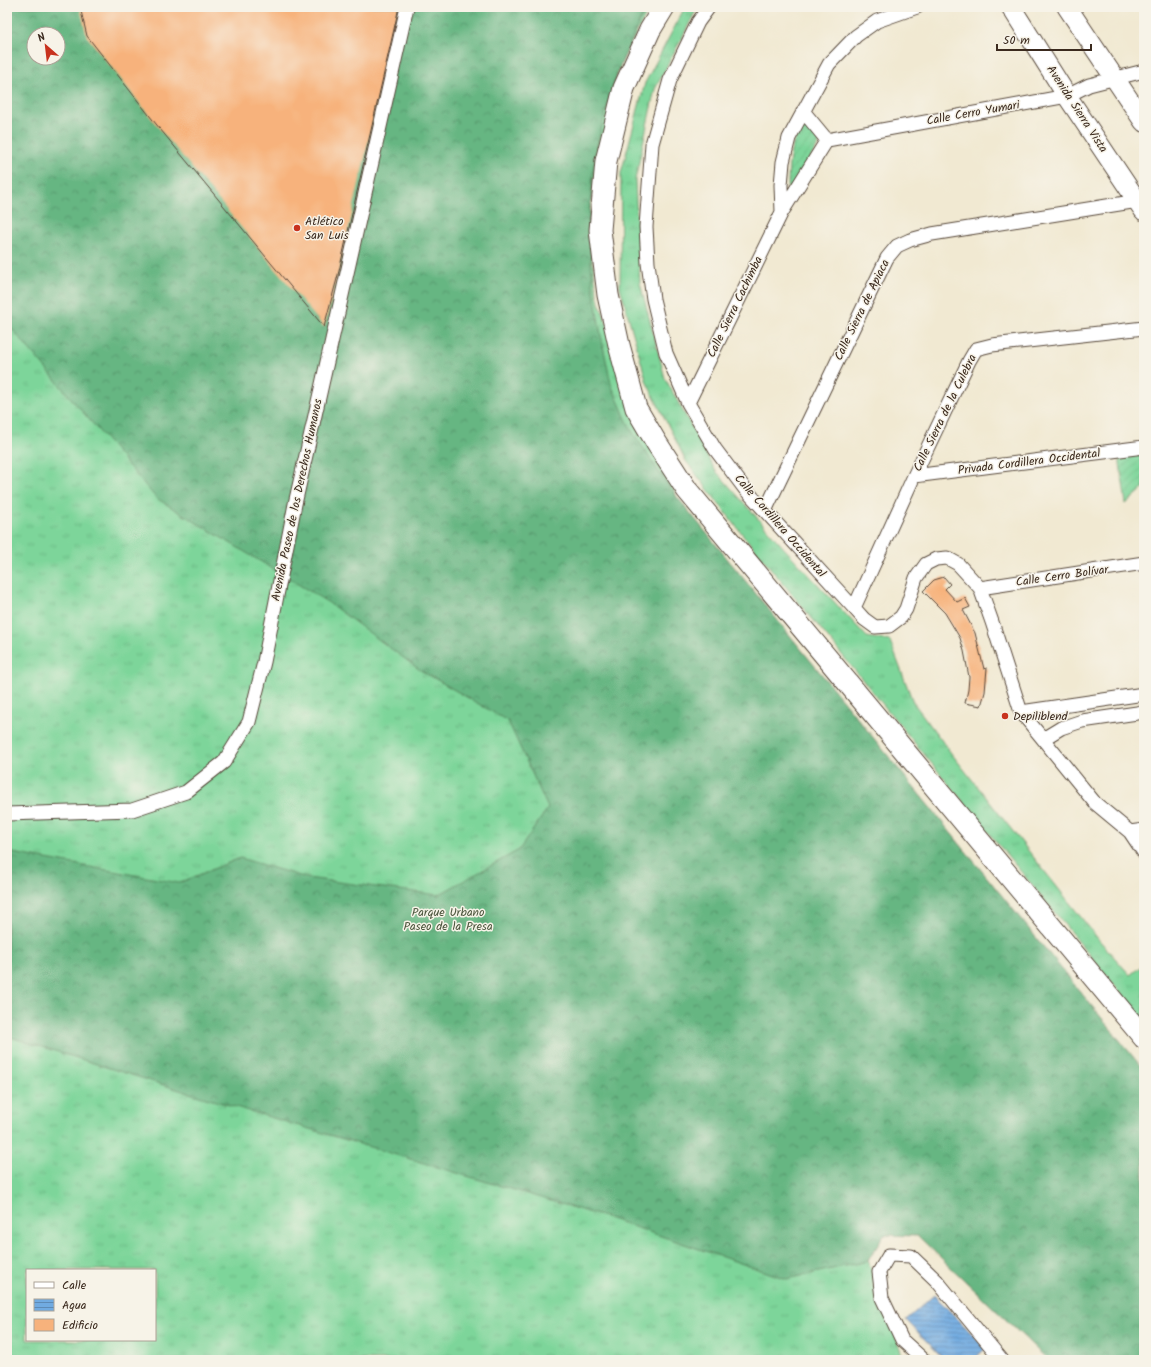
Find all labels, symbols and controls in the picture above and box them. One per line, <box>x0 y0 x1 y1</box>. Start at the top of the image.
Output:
north arrow <box>26 26 66 66</box>
scale bar <box>997 26 1091 52</box>
text: N <box>34 28 49 48</box>
text: 50 m <box>1003 31 1030 50</box>
street label: Avenida Sierra Vista <box>1042 61 1113 157</box>
street label: Calle Cerro Yumari <box>925 95 1022 131</box>
place label: Atlético San Luis <box>305 212 349 245</box>
marker: Atlético San Luis <box>292 223 302 233</box>
street label: Calle Sierra Cachimba <box>702 253 768 361</box>
street label: Calle Sierra de Apiaca <box>829 256 895 364</box>
street label: Calle Sierra de la Culebra <box>908 351 982 475</box>
street label: Avenida Paseo de los Derechos Humanos <box>266 397 328 603</box>
street label: Privada Cordillera Occidental <box>957 444 1101 480</box>
street label: Calle Cordillera Occidental <box>730 470 830 582</box>
street label: Calle Cerro Bolívar <box>1015 560 1110 592</box>
place label: Depiliblend <box>1013 707 1069 726</box>
marker: Depiliblend <box>1000 711 1010 721</box>
park label: Parque Urbano Paseo de la Presa <box>403 903 493 936</box>
legend <box>26 1269 156 1341</box>
text: Calle <box>62 1276 87 1295</box>
text: Agua <box>62 1296 87 1315</box>
text: Edificio <box>62 1316 98 1335</box>

